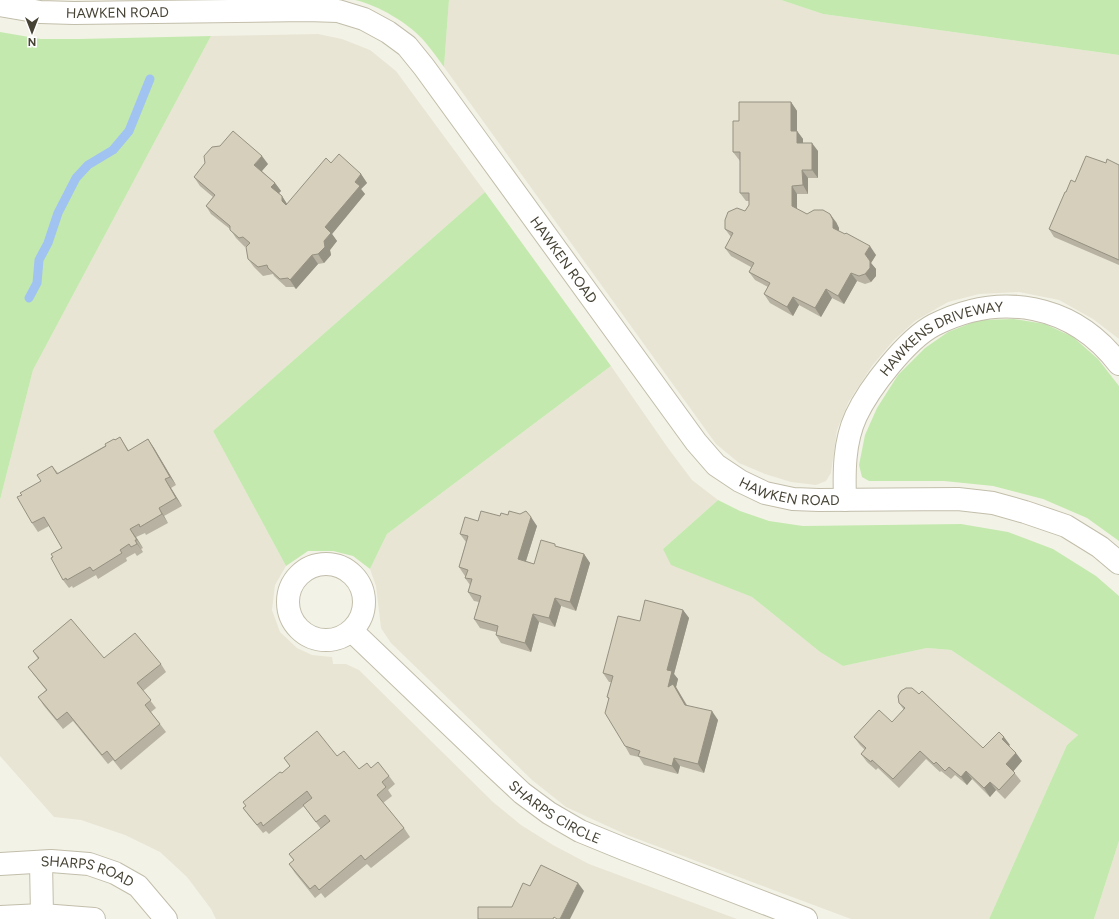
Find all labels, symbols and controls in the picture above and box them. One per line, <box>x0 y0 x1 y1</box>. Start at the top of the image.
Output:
street label: HAWKEN ROAD <box>66 4 169 22</box>
north arrow <box>12 12 52 52</box>
text: N <box>28 35 36 48</box>
street label: HAWKEN ROAD <box>526 213 601 307</box>
street label: HAWKENS DRIVEWAY <box>876 299 1004 380</box>
street label: HAWKEN ROAD <box>736 474 840 509</box>
street label: SHARPS CIRCLE <box>505 777 603 848</box>
street label: SHARPS ROAD <box>40 853 137 891</box>

